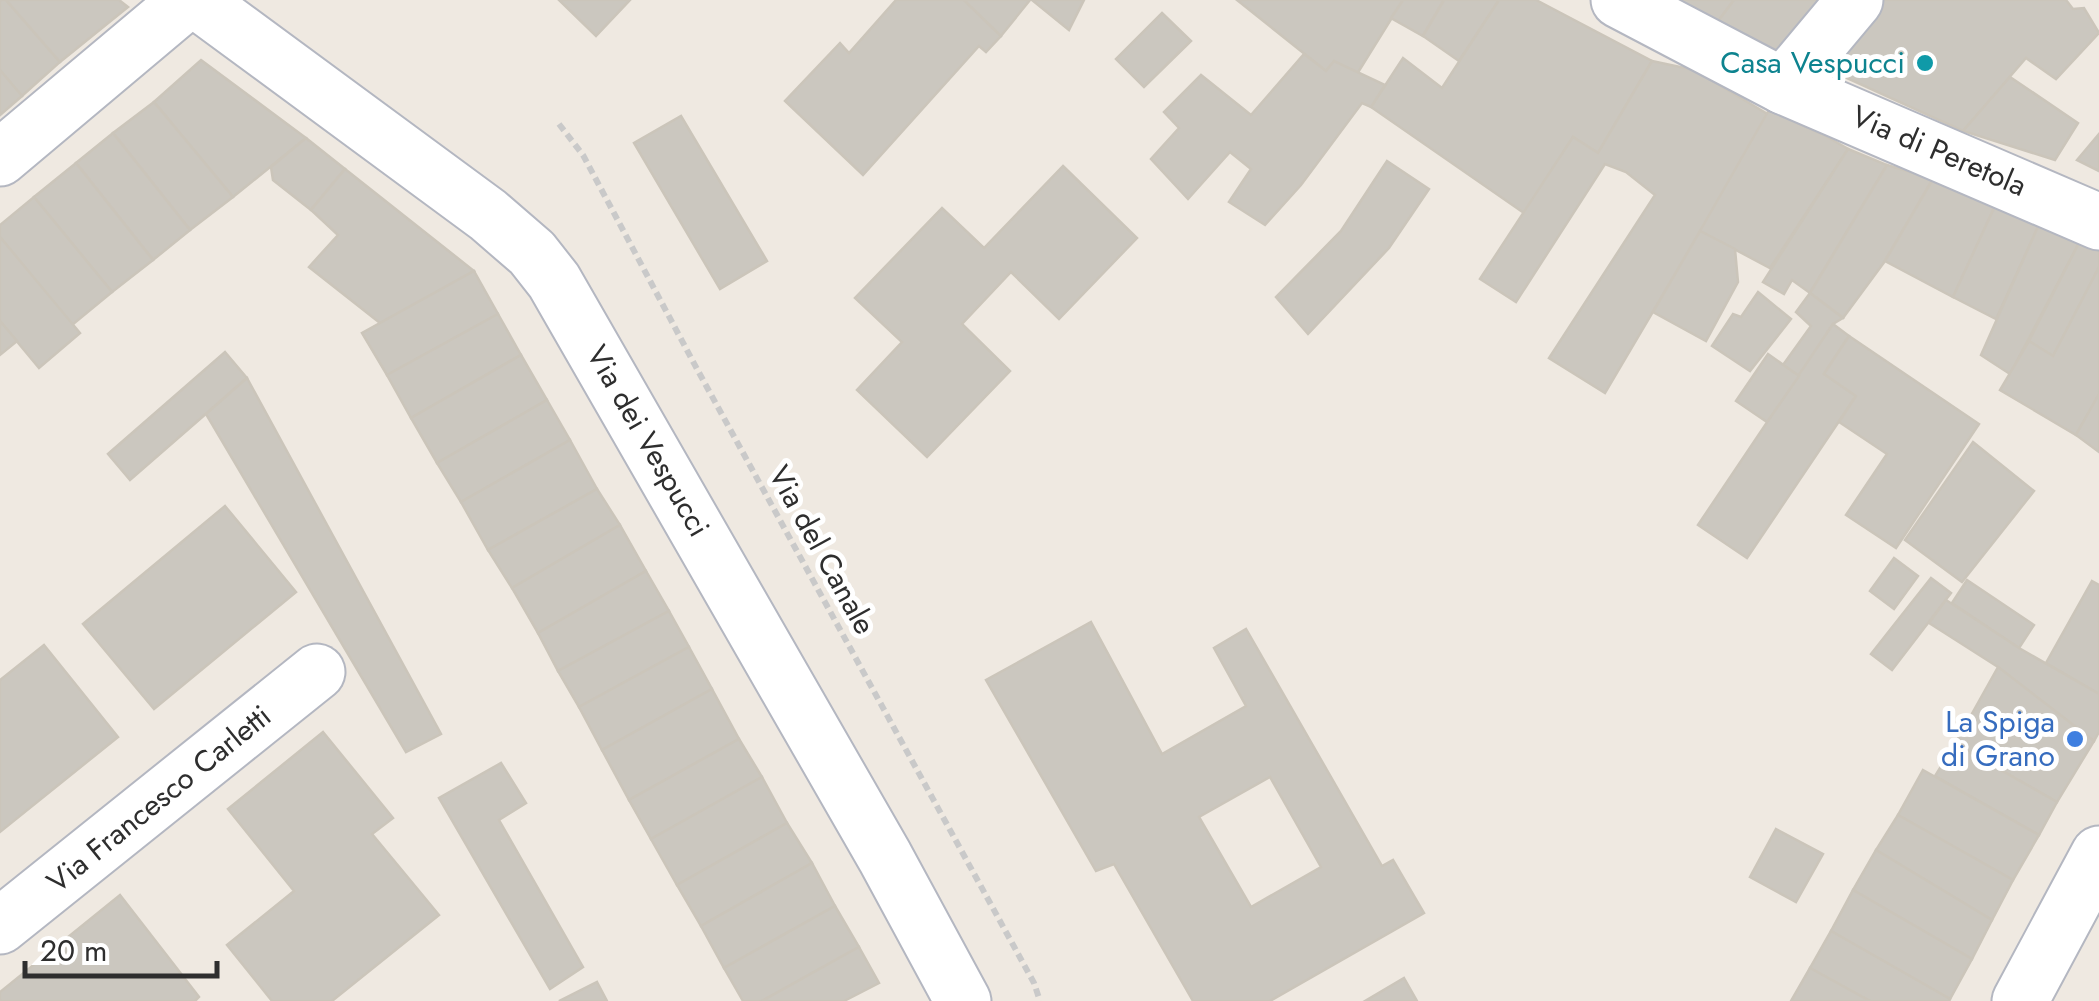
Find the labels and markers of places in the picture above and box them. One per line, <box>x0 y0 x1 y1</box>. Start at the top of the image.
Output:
place label: Casa Vespucci <box>1720 41 1905 84</box>
marker: Casa Vespucci <box>1914 52 1936 74</box>
place label: La Spiga di Grano <box>1941 700 2055 777</box>
marker: La Spiga di Grano <box>2064 728 2086 750</box>

